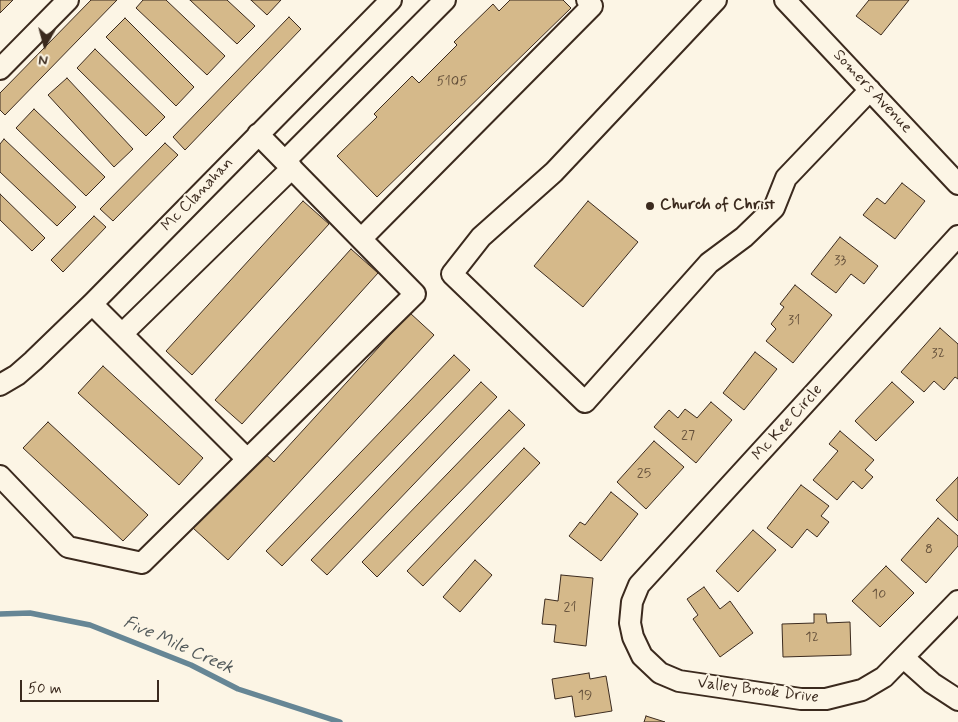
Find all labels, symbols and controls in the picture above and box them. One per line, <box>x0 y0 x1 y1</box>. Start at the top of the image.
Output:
north arrow <box>20 20 70 70</box>
street label: Somers Avenue <box>828 46 916 138</box>
text: N <box>37 50 49 69</box>
house number: 5105 <box>436 74 468 90</box>
street label: Mc Clanahan <box>158 154 238 236</box>
place label: Church of Christ <box>660 196 775 216</box>
marker: Church of Christ <box>644 200 656 212</box>
house number: 33 <box>834 253 846 269</box>
house number: 31 <box>788 313 800 329</box>
house number: 32 <box>931 346 945 362</box>
street label: Mc Kee Circle <box>749 381 827 465</box>
house number: 27 <box>681 428 695 444</box>
house number: 25 <box>637 466 651 482</box>
house number: 8 <box>925 542 933 558</box>
house number: 10 <box>872 587 886 603</box>
house number: 21 <box>564 600 576 616</box>
water label: Five Mile Creek <box>120 612 236 680</box>
house number: 12 <box>805 630 819 646</box>
scale bar <box>22 670 161 702</box>
street label: Valley Brook Drive <box>696 674 820 708</box>
text: 50 m <box>28 679 62 699</box>
house number: 19 <box>578 688 592 704</box>

